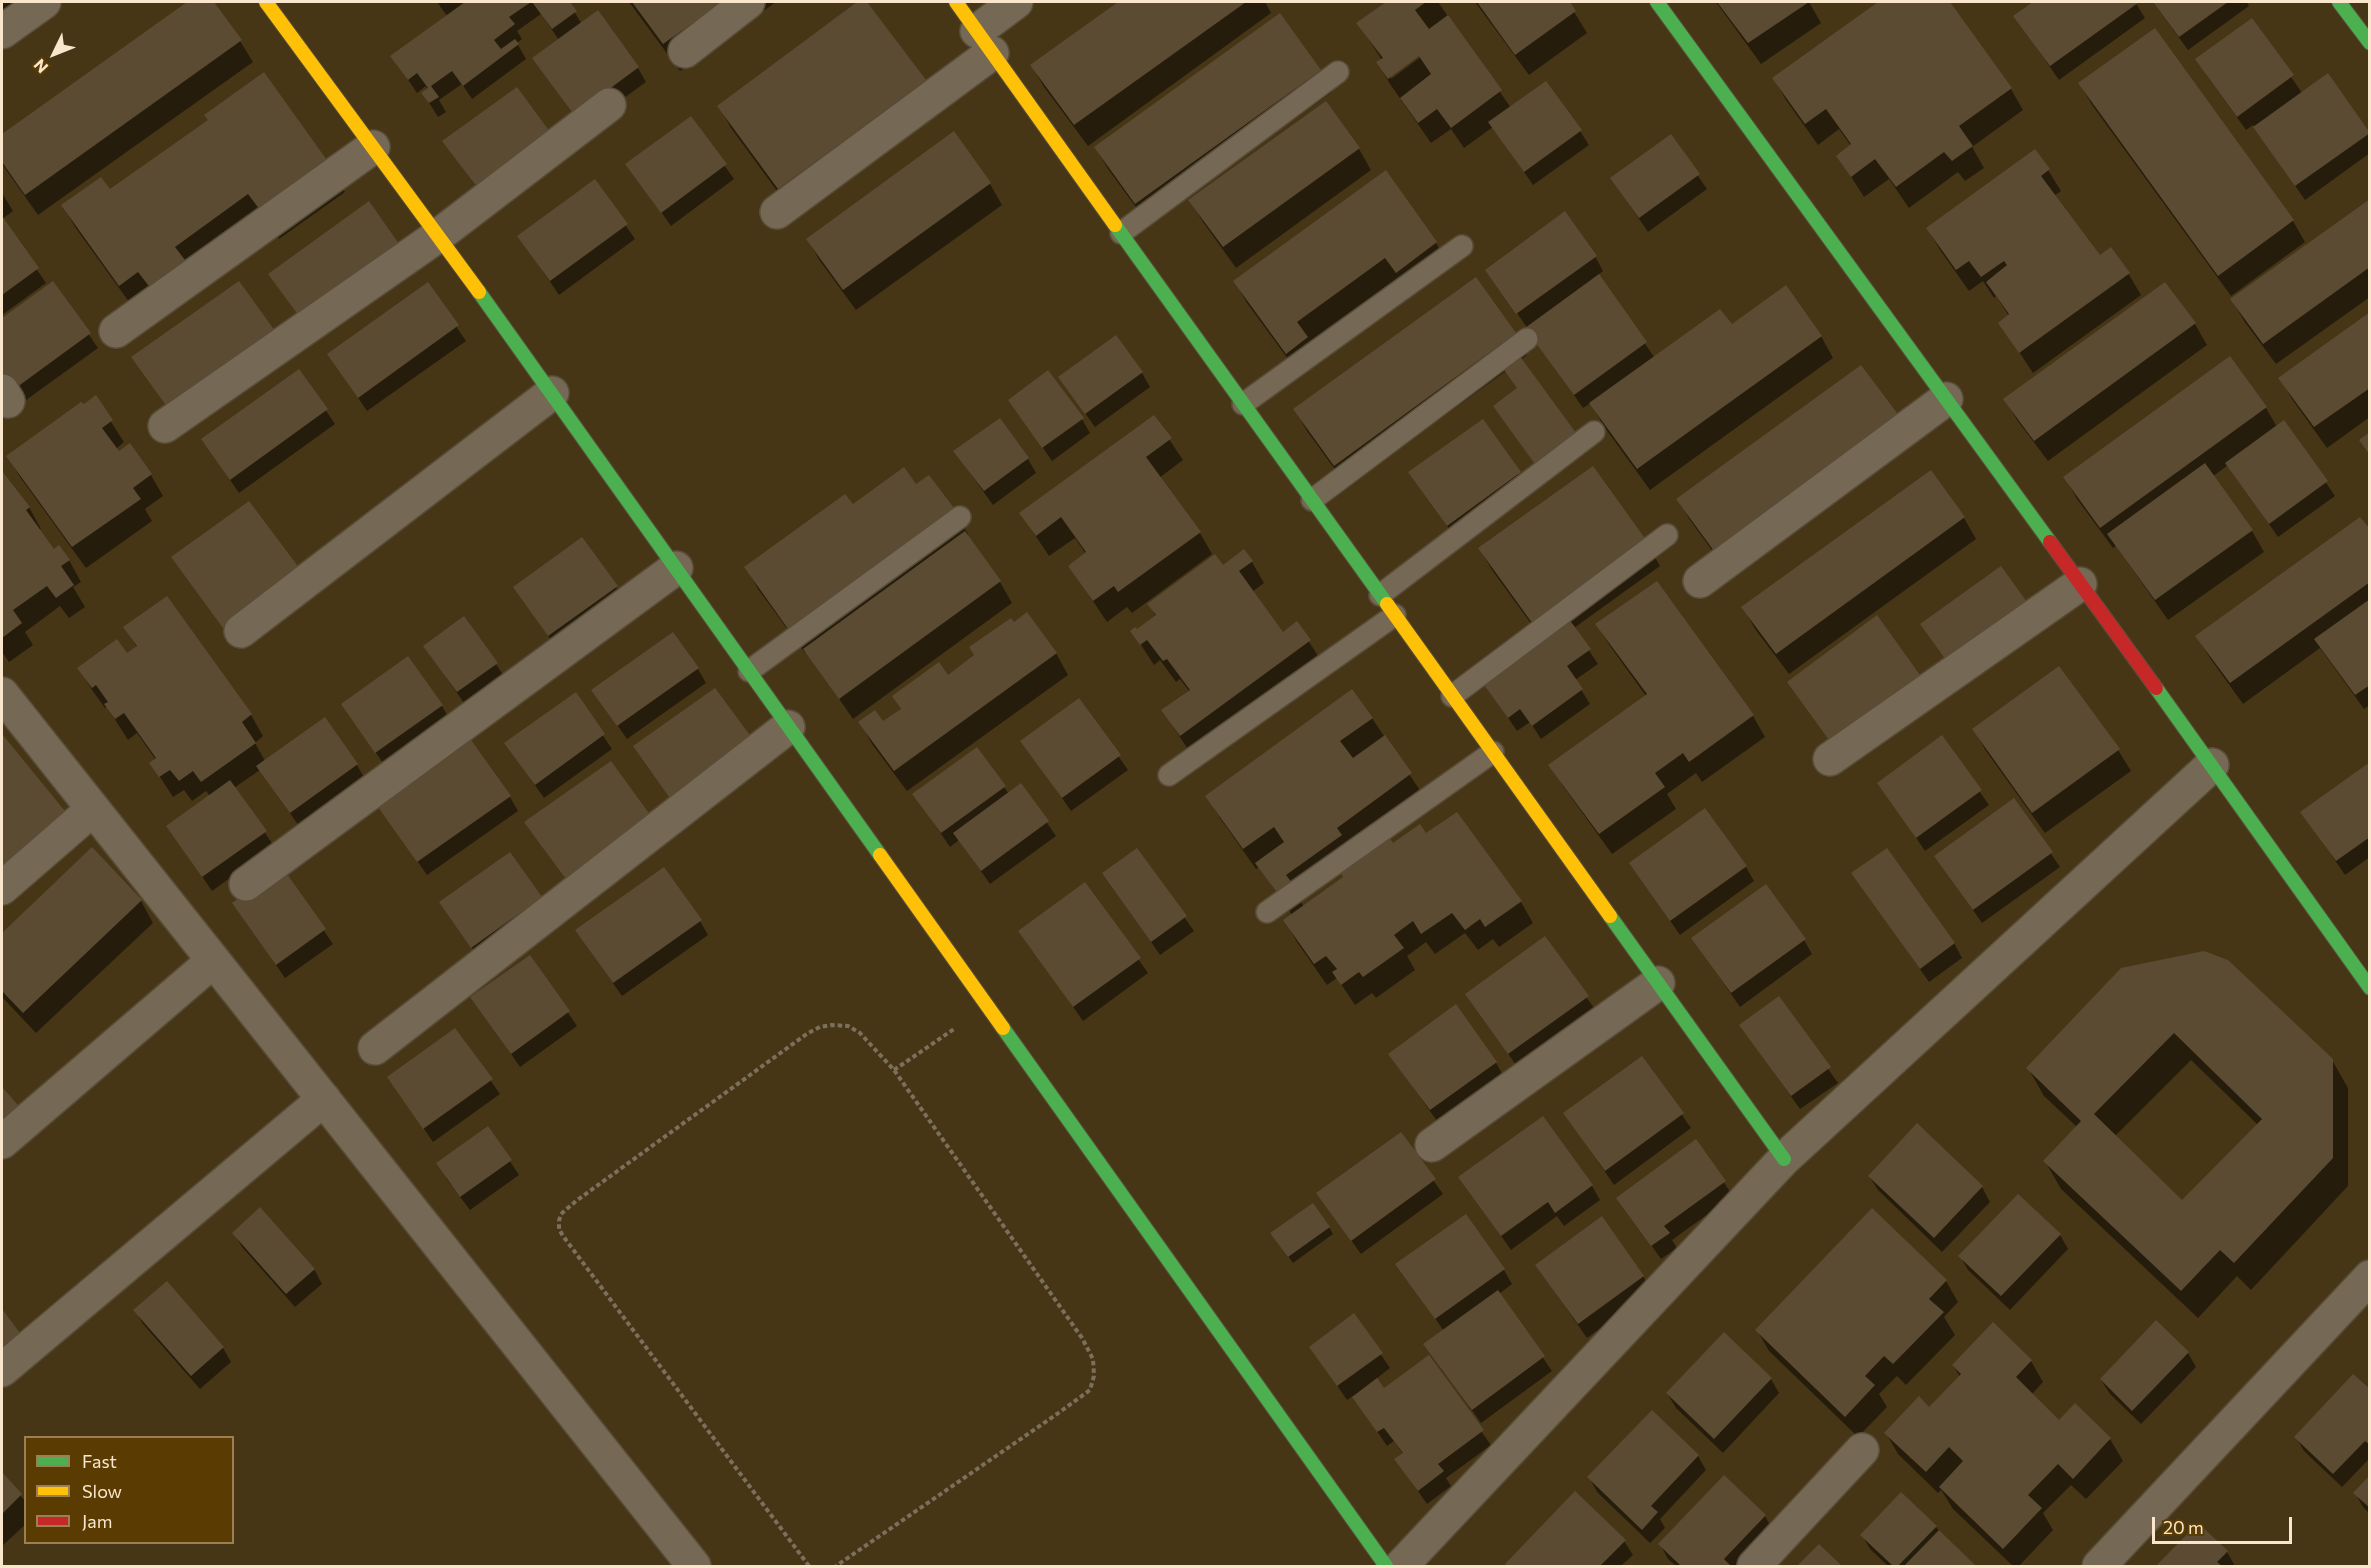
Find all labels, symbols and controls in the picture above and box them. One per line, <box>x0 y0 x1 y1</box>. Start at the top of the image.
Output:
north arrow <box>24 24 84 84</box>
text: N <box>29 56 52 77</box>
legend <box>24 1436 234 1544</box>
text: Fast <box>82 1450 117 1472</box>
text: Slow <box>82 1480 122 1502</box>
scale bar <box>2155 1505 2294 1543</box>
text: Jam <box>82 1510 112 1532</box>
text: 20 m <box>2163 1516 2204 1538</box>

